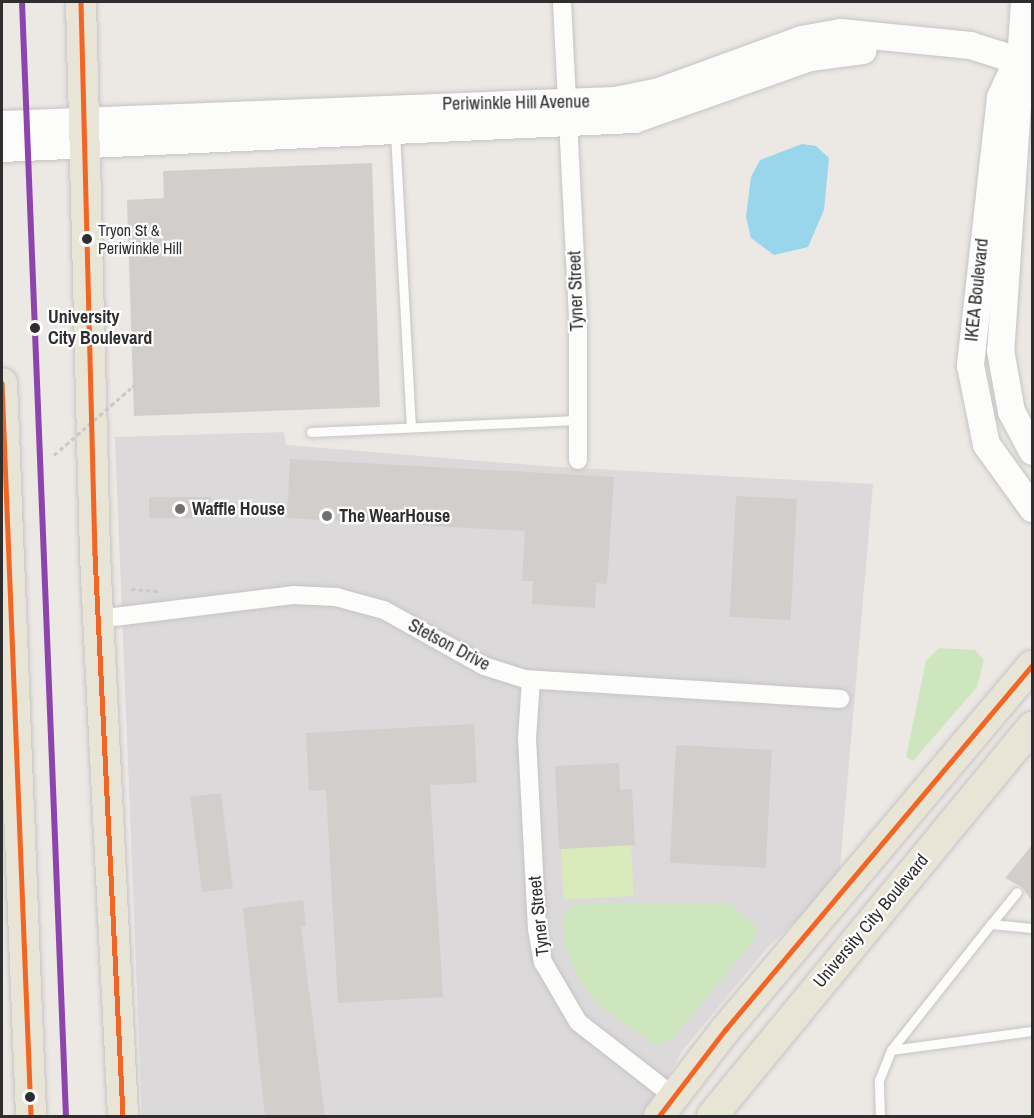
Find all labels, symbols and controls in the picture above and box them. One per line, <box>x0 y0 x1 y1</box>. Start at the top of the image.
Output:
street label: Periwinkle Hill Avenue <box>442 91 590 115</box>
place label: Tryon St & Periwinkle Hill <box>98 220 182 258</box>
marker: Tryon St & Periwinkle Hill <box>81 233 93 245</box>
street label: IKEA Boulevard <box>961 237 993 343</box>
street label: Tyner Street <box>564 250 588 332</box>
place label: University City Boulevard <box>48 307 152 350</box>
marker: University City Boulevard <box>26 319 44 337</box>
place label: Waffle House <box>192 498 285 520</box>
marker: Waffle House <box>173 502 187 516</box>
place label: The WearHouse <box>339 505 450 527</box>
marker: The WearHouse <box>320 509 334 523</box>
street label: Stetson Drive <box>404 614 494 676</box>
street label: University City Boulevard <box>809 850 933 992</box>
street label: Tyner Street <box>524 875 554 957</box>
unlabelled marker <box>24 1091 36 1103</box>

